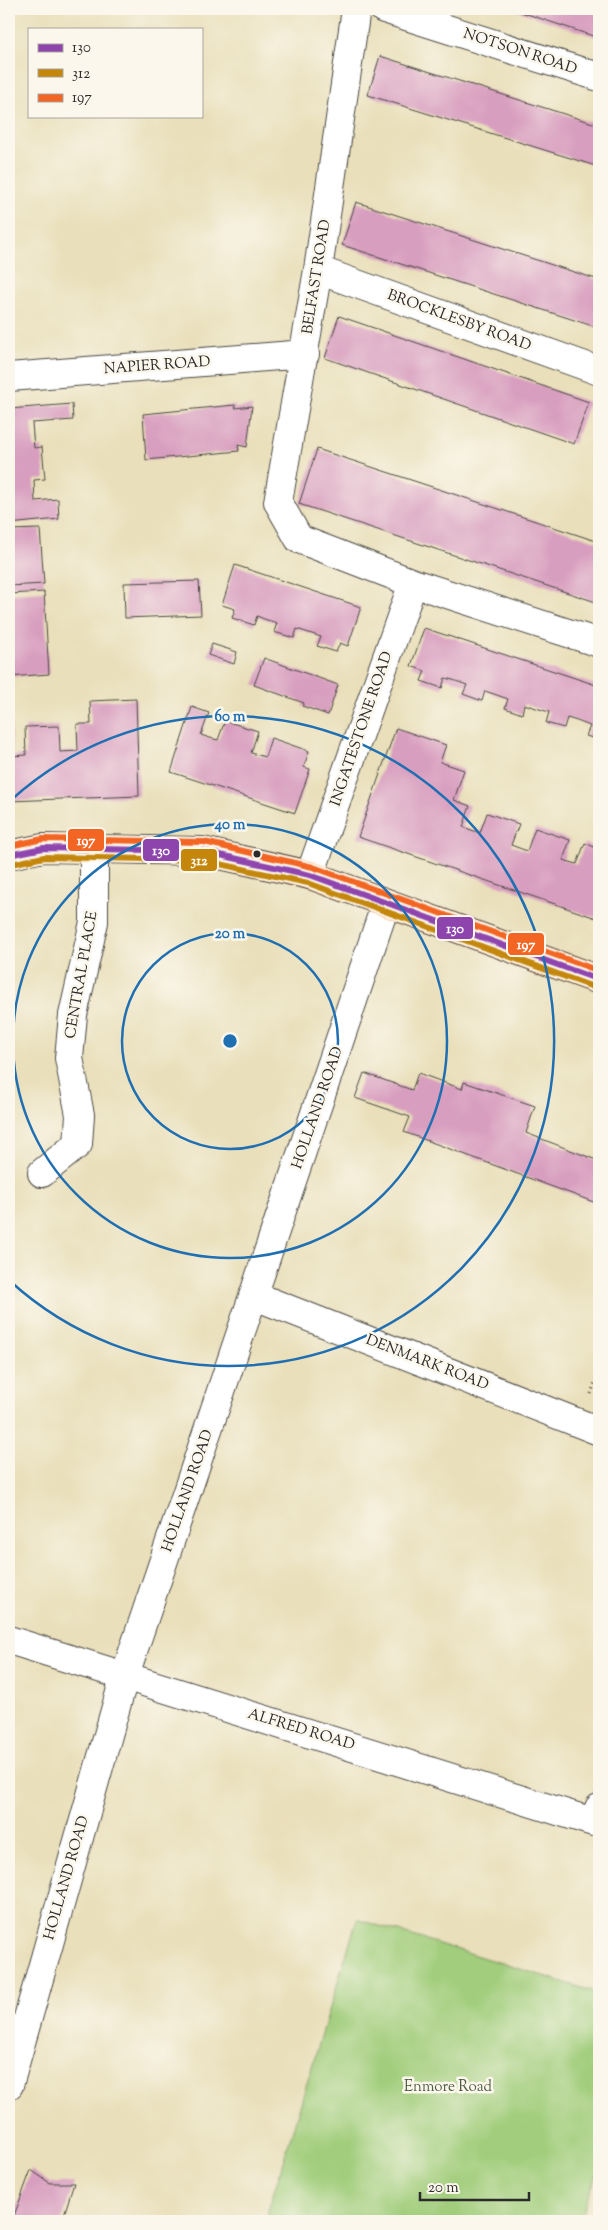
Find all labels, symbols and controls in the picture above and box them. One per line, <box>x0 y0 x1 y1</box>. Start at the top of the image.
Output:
street label: NOTSON ROAD <box>460 24 580 80</box>
legend <box>28 28 202 118</box>
text: 130 <box>72 38 91 59</box>
text: 312 <box>72 64 90 85</box>
text: 197 <box>72 88 92 109</box>
street label: BELFAST ROAD <box>298 218 336 336</box>
street label: BROCKLESBY ROAD <box>384 285 534 357</box>
street label: NAPIER ROAD <box>103 352 211 380</box>
street label: INGATESTONE ROAD <box>326 649 398 809</box>
text: 60 m <box>215 707 246 728</box>
text: 40 m <box>214 815 246 836</box>
line badge: 197 <box>67 828 105 852</box>
text: 197 <box>77 832 96 852</box>
line badge: 130 <box>142 838 180 862</box>
text: 130 <box>152 842 170 862</box>
line badge: 312 <box>180 848 218 872</box>
unlabelled marker <box>252 849 262 859</box>
text: 312 <box>191 852 208 872</box>
street label: CENTRAL PLACE <box>60 910 104 1040</box>
line badge: 130 <box>436 916 474 940</box>
text: 130 <box>446 920 464 940</box>
text: 20 m <box>215 924 246 945</box>
line badge: 197 <box>507 932 545 956</box>
text: 197 <box>517 936 536 956</box>
centre of rings <box>221 1032 239 1050</box>
street label: HOLLAND ROAD <box>287 1044 349 1172</box>
street label: DENMARK ROAD <box>362 1330 492 1396</box>
street label: HOLLAND ROAD <box>157 1427 219 1555</box>
street label: ALFRED ROAD <box>245 1704 357 1756</box>
street label: HOLLAND ROAD <box>39 1813 95 1943</box>
park label: Enmore Road <box>404 2077 492 2098</box>
scale bar <box>420 2170 529 2202</box>
text: 20 m <box>428 2178 459 2199</box>

